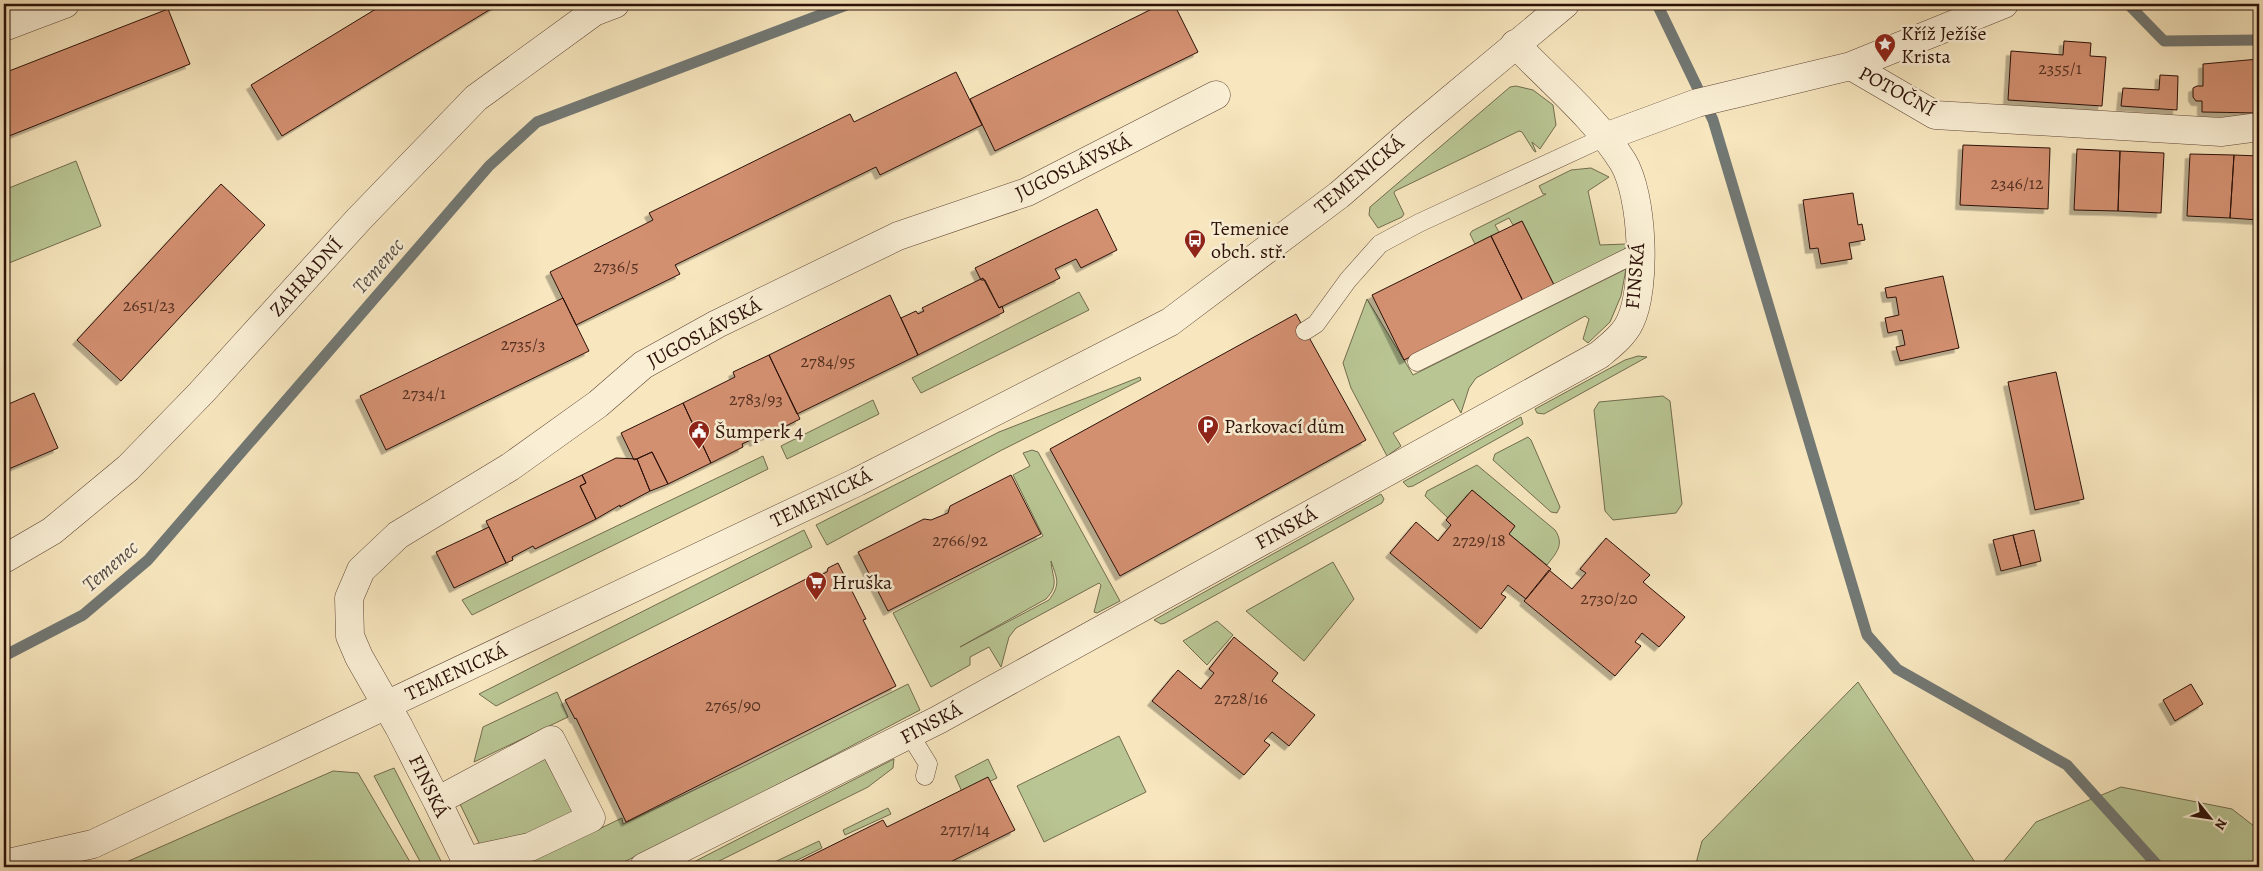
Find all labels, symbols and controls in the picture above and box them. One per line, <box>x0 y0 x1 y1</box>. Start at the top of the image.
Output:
place label: Kříž Ježíše Krista <box>1901 20 1987 70</box>
place icon: Kříž Ježíše Krista <box>1873 32 1897 63</box>
house number: 2355/1 <box>2038 56 2082 80</box>
street label: POTOČNÍ <box>1854 60 1940 122</box>
street label: JUGOSLÁVSKÁ <box>1011 127 1136 207</box>
street label: TEMENICKÁ <box>1308 129 1410 221</box>
house number: 2346/12 <box>1990 171 2044 195</box>
place label: Temenice obch. stř. <box>1211 215 1289 265</box>
bus stop icon: Temenice obch. stř. <box>1183 228 1207 259</box>
street label: ZAHRADNÍ <box>263 232 349 322</box>
water label: Temenec <box>346 232 411 300</box>
street label: FINSKÁ <box>1619 241 1651 310</box>
house number: 2736/5 <box>593 254 639 278</box>
street label: JUGOSLÁVSKÁ <box>642 291 766 374</box>
house number: 2651/23 <box>123 293 175 317</box>
house number: 2735/3 <box>501 332 545 356</box>
house number: 2784/95 <box>801 349 855 373</box>
house number: 2734/1 <box>402 381 446 405</box>
house number: 2783/93 <box>729 387 783 411</box>
place label: Parkovací dům <box>1224 413 1345 440</box>
parking icon: Parkovací dům <box>1196 414 1220 445</box>
place label: Šumperk 4 <box>715 418 803 445</box>
public building icon: Šumperk 4 <box>687 419 711 450</box>
street label: TEMENICKÁ <box>766 462 876 534</box>
street label: FINSKÁ <box>1250 500 1322 556</box>
house number: 2766/92 <box>932 528 988 552</box>
house number: 2729/18 <box>1452 528 1506 552</box>
water label: Temenec <box>76 533 144 598</box>
place label: Hruška <box>832 569 893 596</box>
supermarket icon: Hruška <box>804 570 828 601</box>
house number: 2730/20 <box>1580 586 1638 610</box>
street label: TEMENICKÁ <box>401 636 512 707</box>
house number: 2728/16 <box>1214 686 1268 710</box>
house number: 2765/90 <box>705 693 761 717</box>
street label: FINSKÁ <box>895 695 967 751</box>
street label: FINSKÁ <box>402 750 456 822</box>
north arrow <box>2186 794 2236 844</box>
text: N <box>2210 815 2232 833</box>
house number: 2717/14 <box>940 817 990 841</box>

